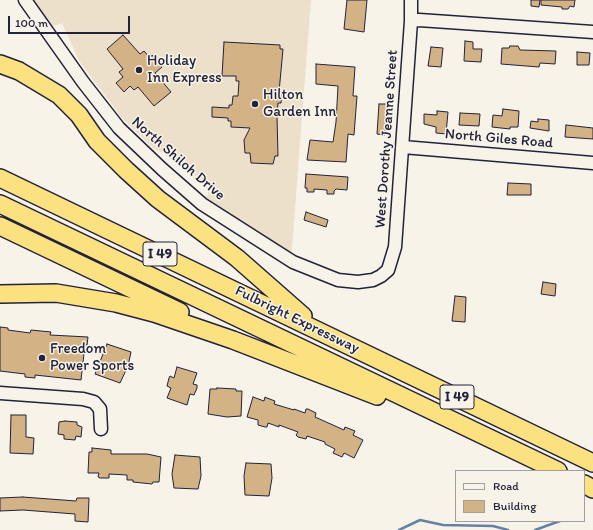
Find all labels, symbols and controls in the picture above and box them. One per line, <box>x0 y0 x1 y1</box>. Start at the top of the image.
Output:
scale bar <box>10 8 132 34</box>
text: 100 m <box>15 16 48 30</box>
street label: West Dorothy Jeanne Street <box>372 49 402 229</box>
place label: Holiday Inn Express <box>147 52 222 87</box>
marker: Holiday Inn Express <box>134 65 144 75</box>
place label: Hilton Garden Inn <box>263 86 336 121</box>
marker: Hilton Garden Inn <box>250 99 260 109</box>
street label: North Shiloh Drive <box>128 113 228 205</box>
street label: North Giles Road <box>444 125 554 153</box>
road number: I 49 <box>143 242 177 266</box>
street label: Fulbright Expressway <box>232 282 362 358</box>
place label: Freedom Power Sports <box>50 340 134 375</box>
marker: Freedom Power Sports <box>37 353 47 363</box>
road number: I 49 <box>440 385 474 409</box>
legend <box>455 470 585 522</box>
text: Road <box>493 479 519 493</box>
text: Building <box>493 499 536 513</box>

